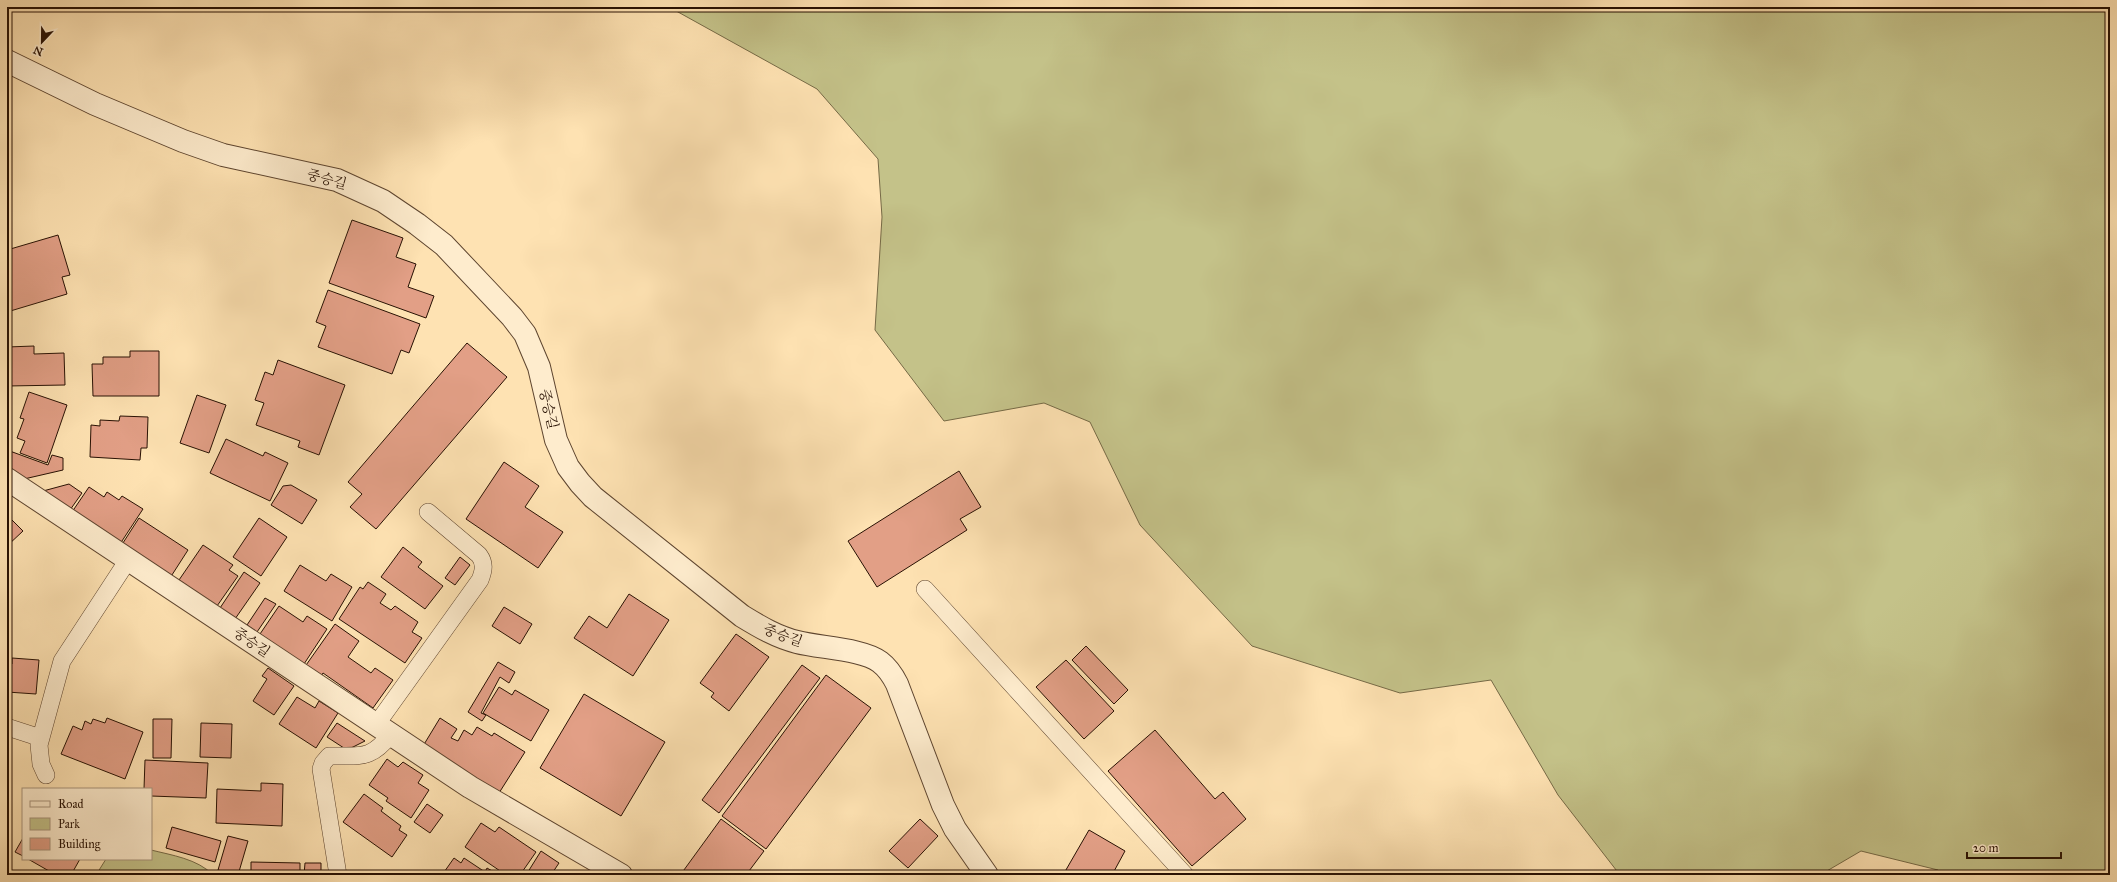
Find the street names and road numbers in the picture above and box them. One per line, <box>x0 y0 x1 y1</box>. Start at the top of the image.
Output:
street label: 중승길 <box>305 166 349 193</box>
street label: 중승길 <box>536 387 561 431</box>
street label: 중승길 <box>761 621 805 650</box>
street label: 중승길 <box>230 624 273 661</box>

